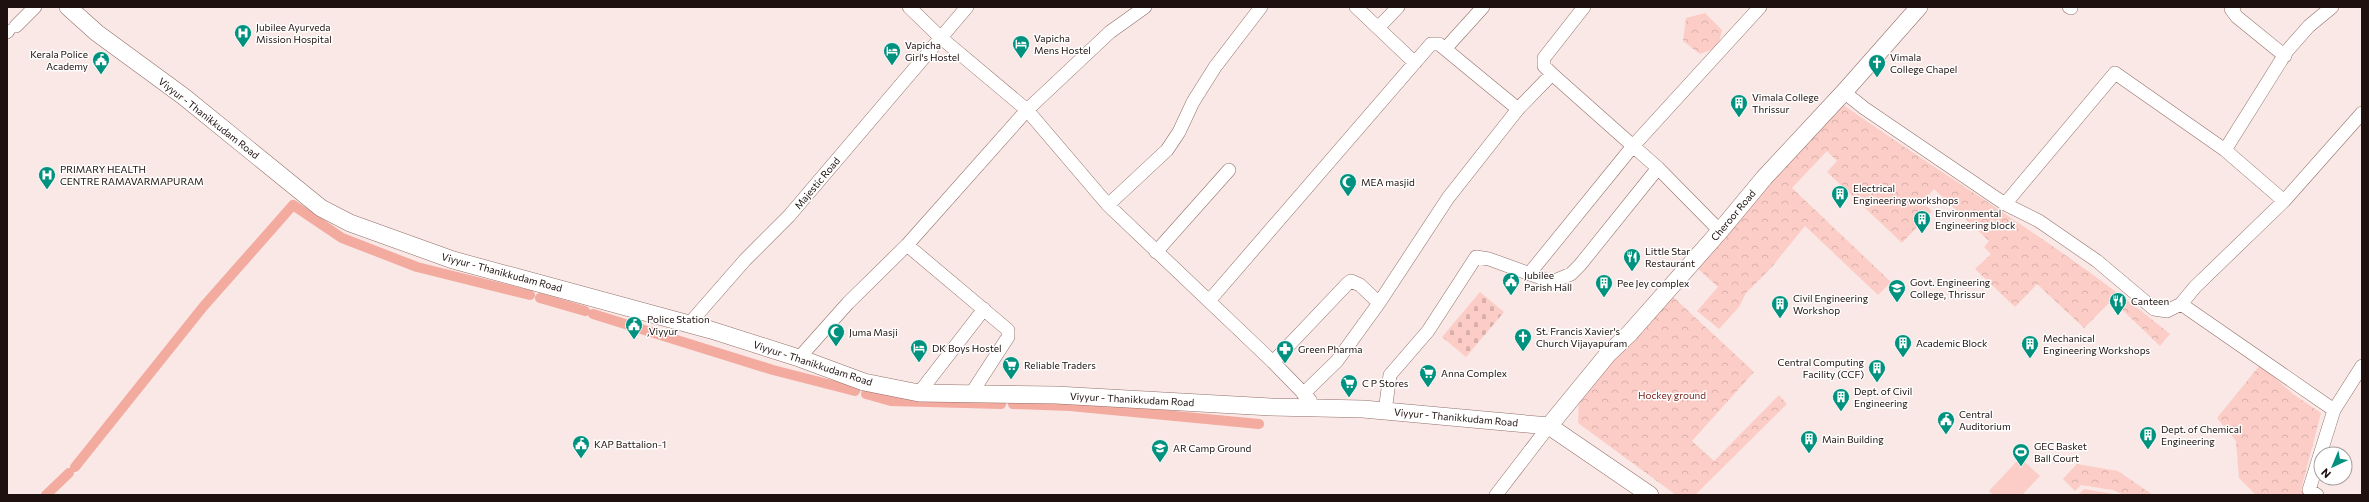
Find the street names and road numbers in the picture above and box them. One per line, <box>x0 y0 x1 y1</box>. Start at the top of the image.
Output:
street label: Viyyur - Thanikkudam Road <box>156 75 262 161</box>
street label: Majestic Road <box>792 154 842 211</box>
street label: Cheroor Road <box>1708 187 1758 243</box>
street label: Viyyur - Thanikkudam Road <box>440 250 564 294</box>
street label: Viyyur - Thanikkudam Road <box>752 338 874 388</box>
street label: Viyyur - Thanikkudam Road <box>1070 390 1195 408</box>
street label: Viyyur - Thanikkudam Road <box>1393 406 1519 428</box>

